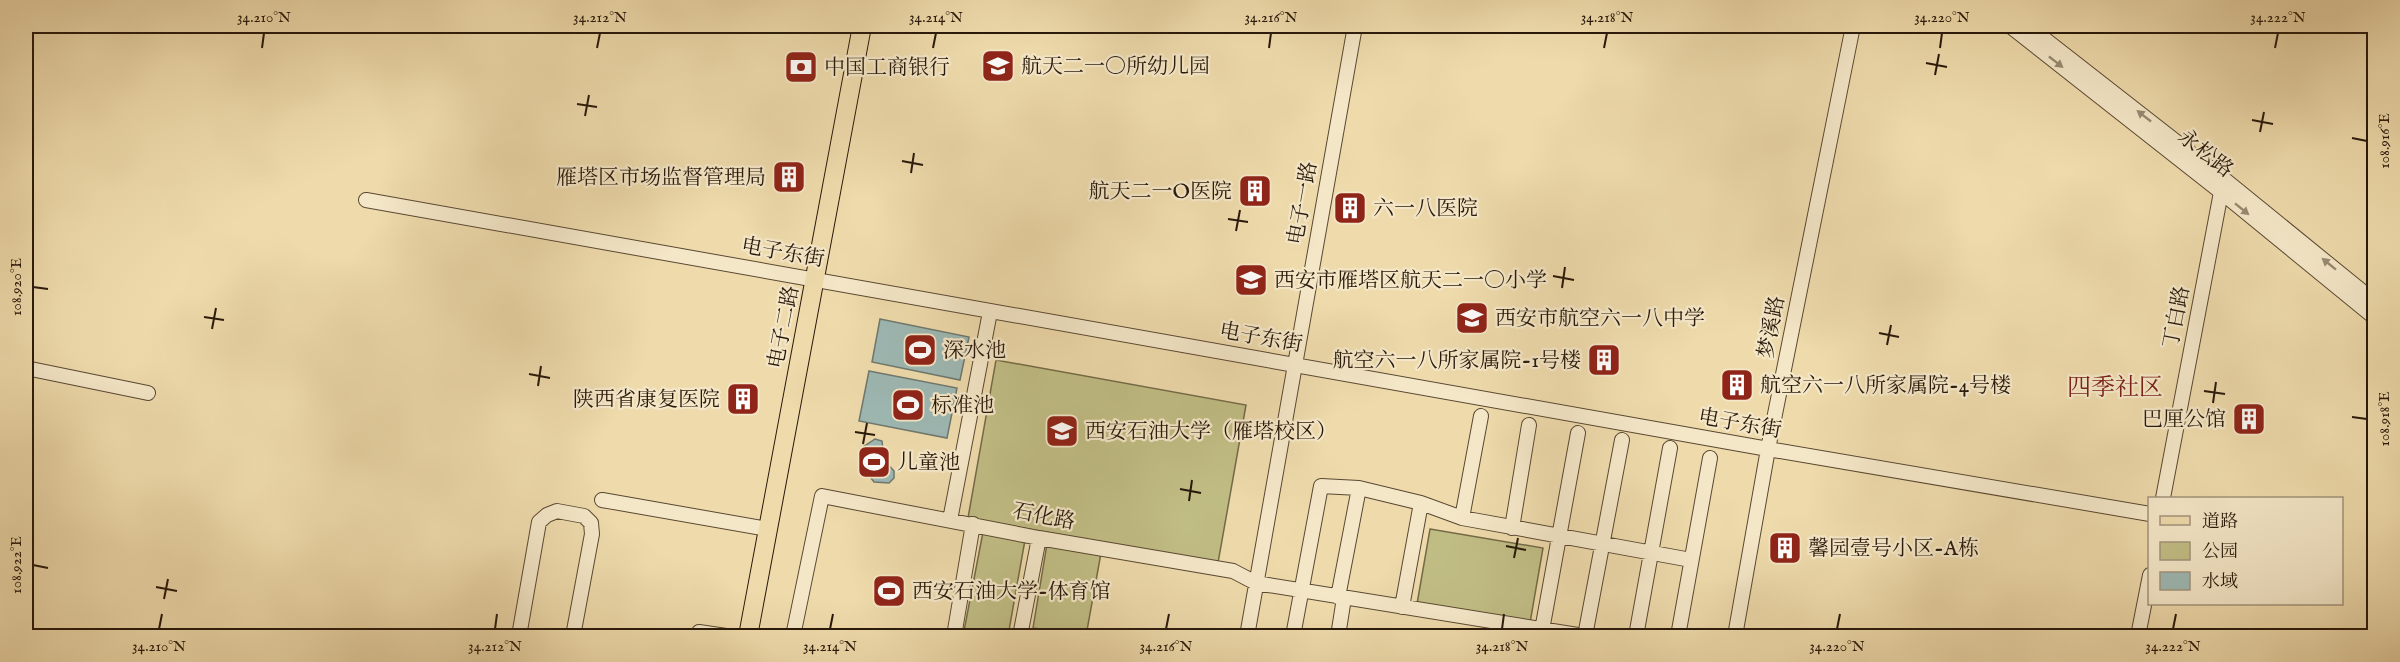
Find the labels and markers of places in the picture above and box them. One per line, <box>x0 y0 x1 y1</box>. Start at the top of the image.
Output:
school or university icon: 航天二一〇所幼儿园 <box>980 48 1016 84</box>
bank icon: 中国工商银行 <box>783 49 819 85</box>
place label: 航天二一〇所幼儿园 <box>1021 54 1210 81</box>
place label: 中国工商银行 <box>824 55 950 82</box>
building icon: 雁塔区市场监督管理局 <box>771 159 807 195</box>
place label: 雁塔区市场监督管理局 <box>556 165 766 192</box>
building icon: 航天二一O医院 <box>1237 173 1273 209</box>
place label: 航天二一O医院 <box>1089 179 1232 206</box>
building icon: 六一八医院 <box>1332 190 1368 226</box>
place label: 六一八医院 <box>1373 196 1478 223</box>
school or university icon: 西安市雁塔区航天二一〇小学 <box>1233 262 1269 298</box>
place label: 西安市雁塔区航天二一〇小学 <box>1274 268 1547 295</box>
school or university icon: 西安市航空六一八中学 <box>1454 300 1490 336</box>
place label: 西安市航空六一八中学 <box>1495 306 1705 333</box>
sports icon: 深水池 <box>902 332 938 368</box>
place label: 深水池 <box>943 338 1006 365</box>
building icon: 航空六一八所家属院-1号楼 <box>1586 342 1622 378</box>
place label: 航空六一八所家属院-1号楼 <box>1332 348 1581 375</box>
building icon: 航空六一八所家属院-4号楼 <box>1719 367 1755 403</box>
place label: 航空六一八所家属院-4号楼 <box>1760 373 2011 400</box>
building icon: 陕西省康复医院 <box>725 381 761 417</box>
place label: 陕西省康复医院 <box>573 387 720 414</box>
sports icon: 标准池 <box>890 387 926 423</box>
place label: 标准池 <box>931 393 994 420</box>
building icon: 巴厘公馆 <box>2231 401 2267 437</box>
place label: 巴厘公馆 <box>2142 407 2226 434</box>
school or university icon: 西安石油大学（雁塔校区） <box>1044 413 1080 449</box>
place label: 西安石油大学（雁塔校区） <box>1085 419 1337 446</box>
sports icon: 儿童池 <box>856 444 892 480</box>
place label: 儿童池 <box>897 450 960 477</box>
building icon: 馨园壹号小区-A栋 <box>1767 530 1803 566</box>
place label: 馨园壹号小区-A栋 <box>1808 536 1979 563</box>
sports icon: 西安石油大学-体育馆 <box>871 573 907 609</box>
place label: 西安石油大学-体育馆 <box>912 579 1111 606</box>

